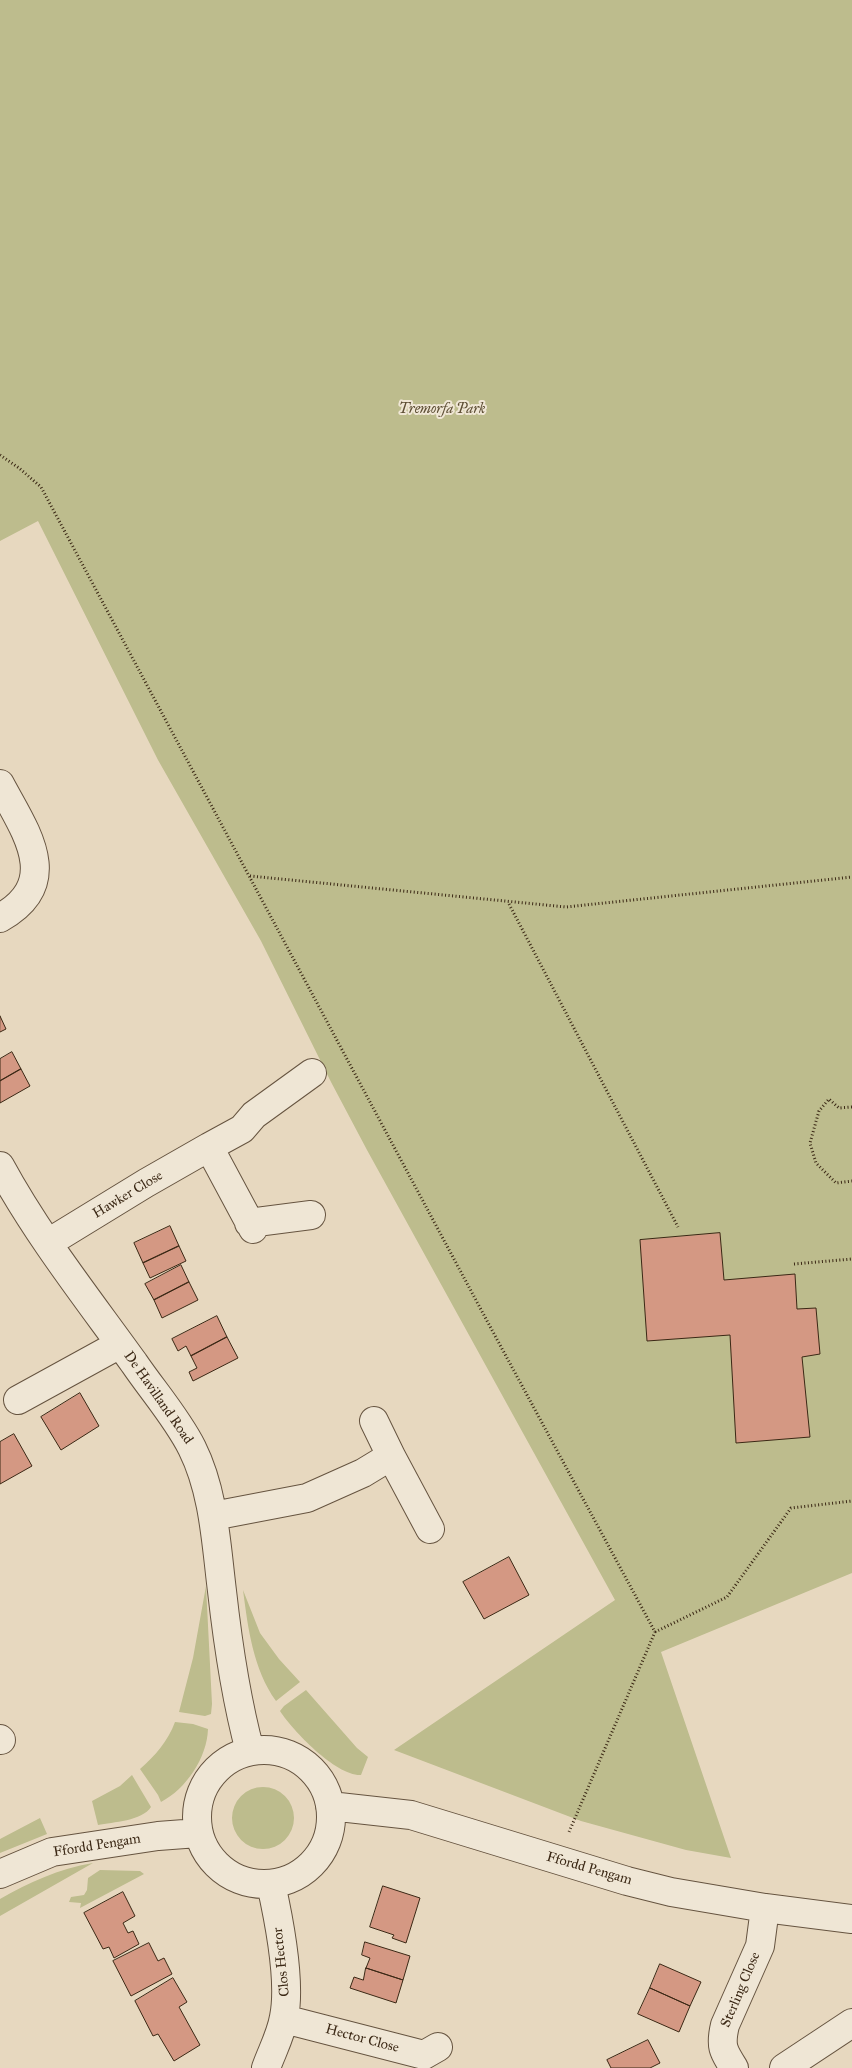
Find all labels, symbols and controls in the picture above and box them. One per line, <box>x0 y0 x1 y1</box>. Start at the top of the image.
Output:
park label: Tremorfa Park <box>399 402 485 418</box>
street label: Hawker Close <box>90 1167 166 1223</box>
street label: De Havilland Road <box>120 1348 196 1448</box>
street label: Ffordd Pengam <box>52 1831 142 1861</box>
street label: Ffordd Pengam <box>544 1849 634 1889</box>
street label: Clos Hector <box>270 1927 294 1997</box>
street label: Sterling Close <box>718 1950 764 2030</box>
street label: Hector Close <box>323 2021 401 2057</box>

